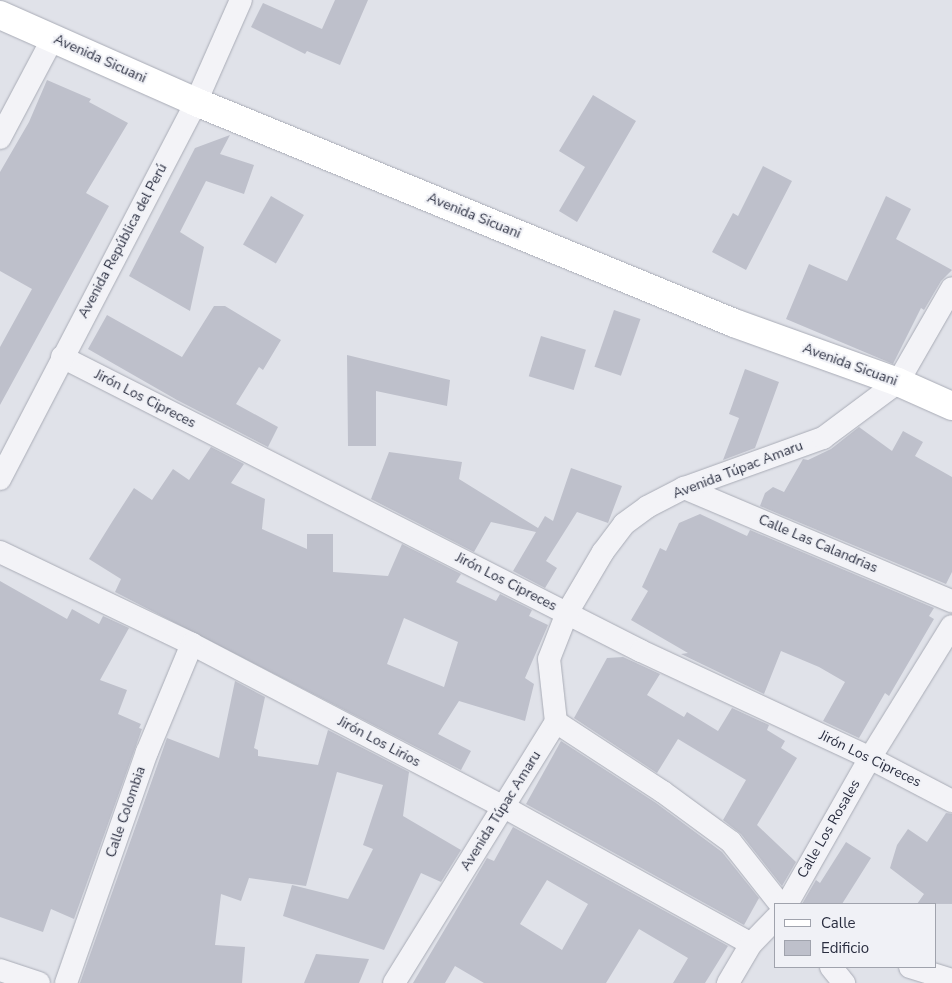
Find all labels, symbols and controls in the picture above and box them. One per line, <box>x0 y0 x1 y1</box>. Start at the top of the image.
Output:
street label: Avenida Sicuani <box>51 31 149 87</box>
street label: Avenida República del Perú <box>75 161 171 321</box>
street label: Avenida Sicuani <box>425 190 523 242</box>
street label: Avenida Sicuani <box>800 340 900 390</box>
street label: Jirón Los Cipreces <box>92 366 198 432</box>
street label: Avenida Túpac Amaru <box>670 437 806 503</box>
street label: Calle Las Calandrias <box>756 511 880 577</box>
street label: Jirón Los Cipreces <box>453 549 559 615</box>
street label: Jirón Los Lirios <box>335 713 423 771</box>
street label: Jirón Los Cipreces <box>816 727 924 791</box>
street label: Avenida Túpac Amaru <box>457 748 545 874</box>
street label: Calle Colombia <box>103 764 149 860</box>
street label: Calle Los Rosales <box>794 777 864 881</box>
legend <box>774 903 937 968</box>
text: Calle <box>821 913 856 933</box>
text: Edificio <box>821 938 869 958</box>

